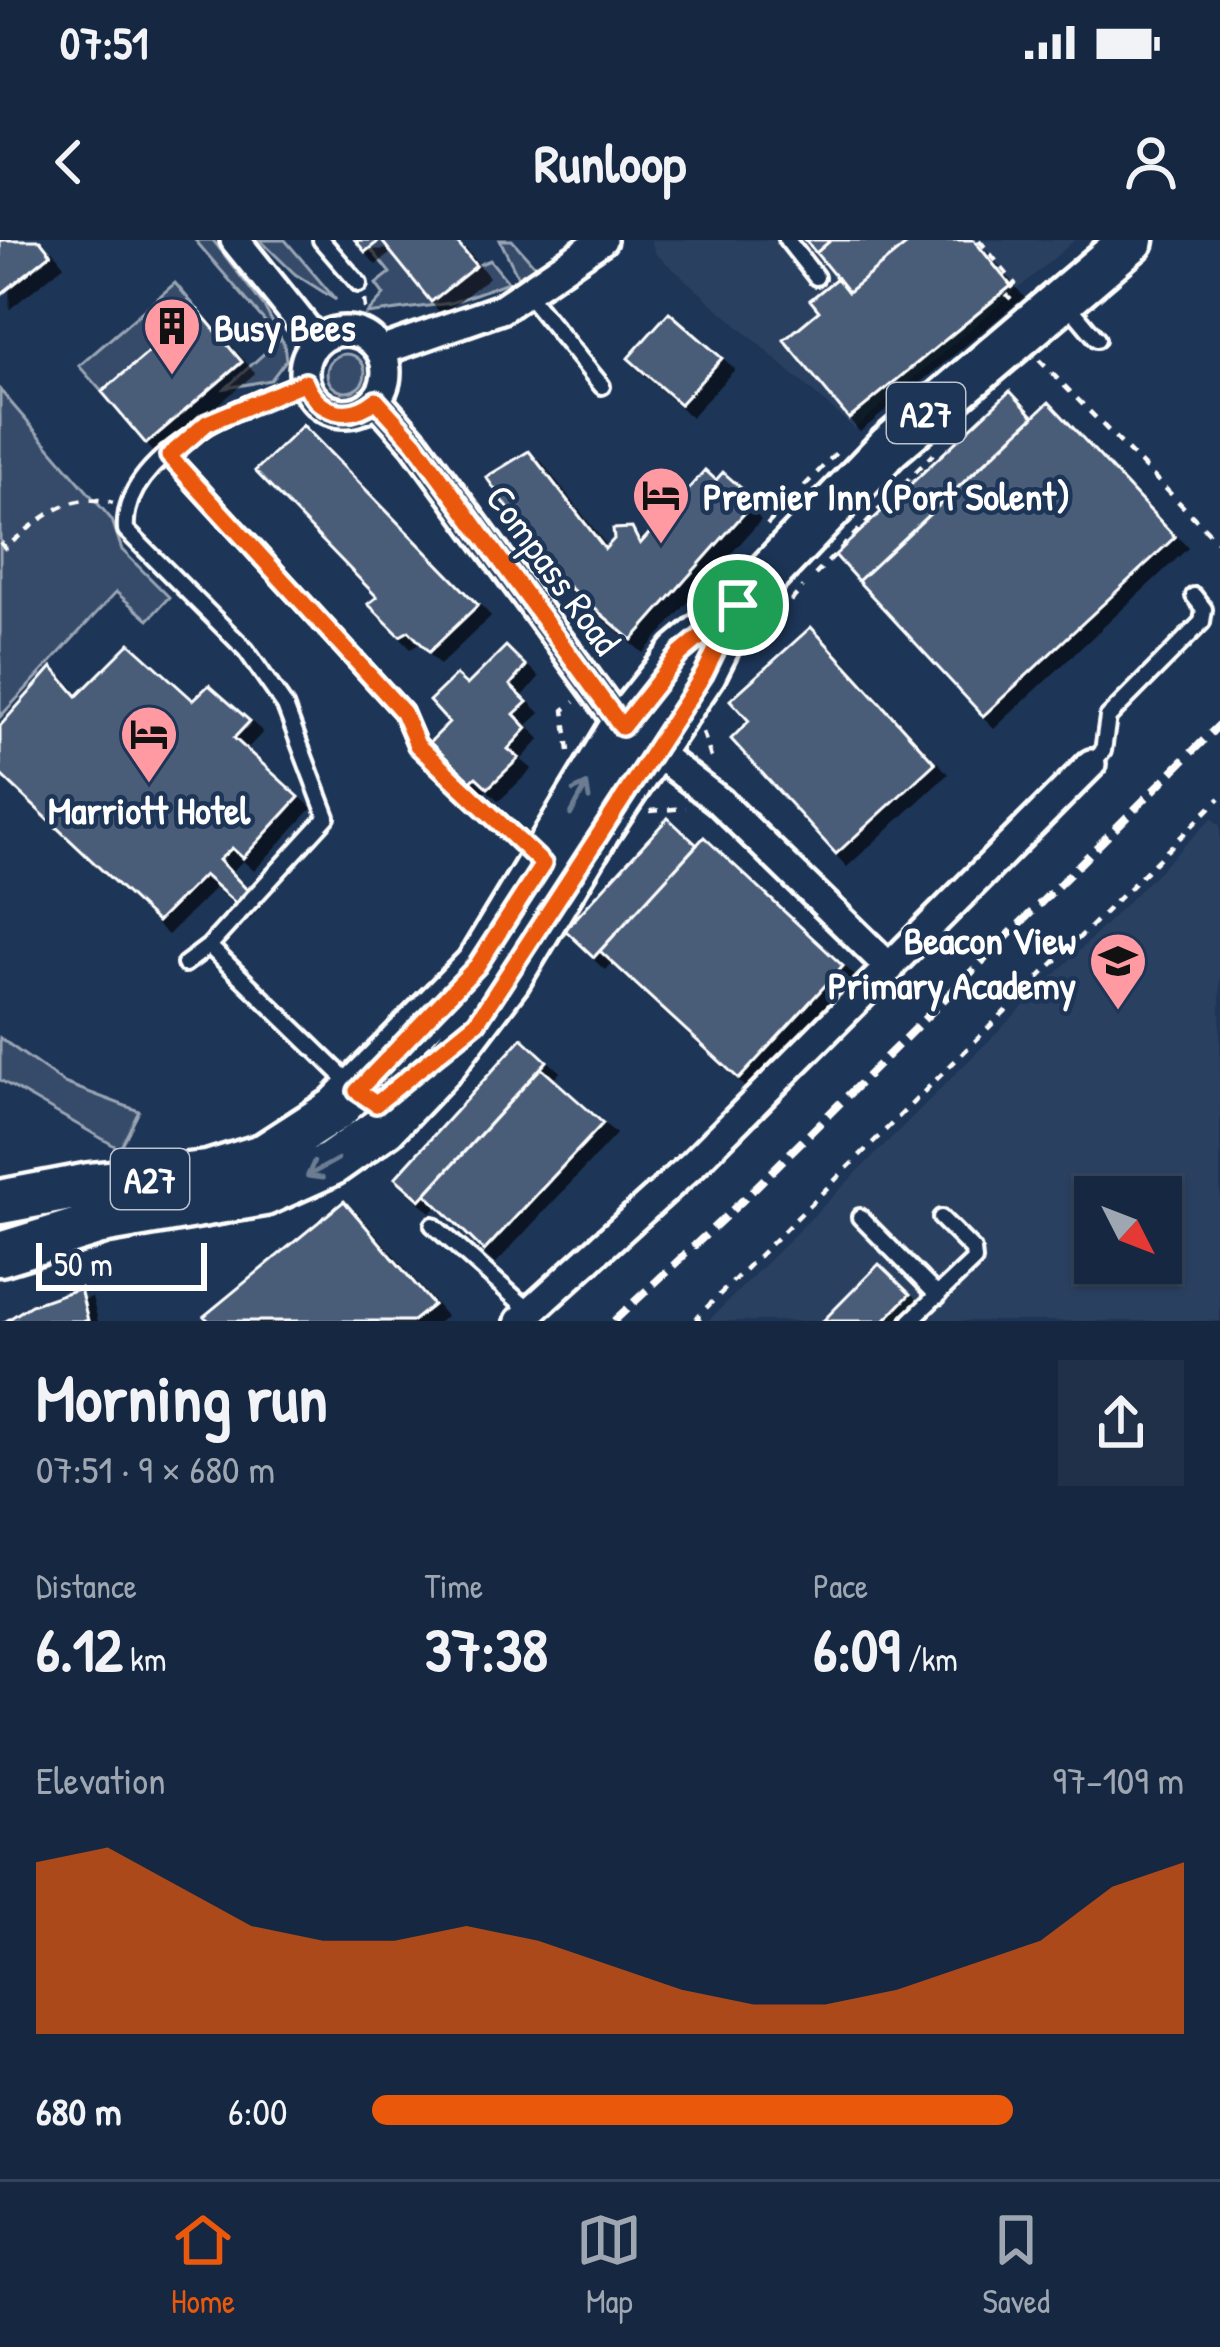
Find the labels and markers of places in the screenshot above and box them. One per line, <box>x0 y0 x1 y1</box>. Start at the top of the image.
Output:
building icon: Busy Bees <box>141 295 203 377</box>
place label: Busy Bees <box>214 300 356 354</box>
hotel icon: Premier Inn (Port Solent) <box>630 464 692 546</box>
place label: Premier Inn (Port Solent) <box>703 469 1070 522</box>
pin <box>687 554 789 656</box>
hotel icon: Marriott Hotel <box>118 703 180 785</box>
place label: Marriott Hotel <box>48 783 251 836</box>
place label: Beacon View Primary Academy <box>828 913 1076 1012</box>
school or university icon: Beacon View Primary Academy <box>1087 930 1149 1012</box>

